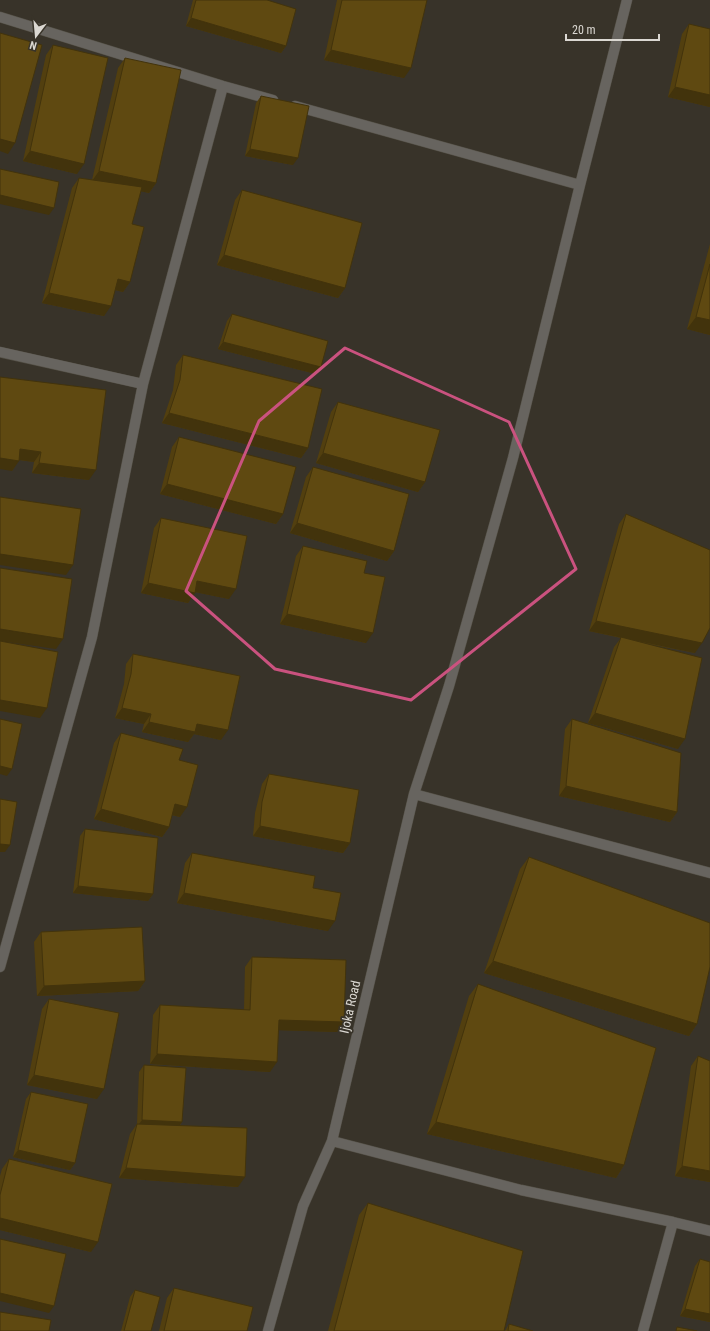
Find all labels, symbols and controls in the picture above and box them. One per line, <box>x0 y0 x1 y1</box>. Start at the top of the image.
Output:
north arrow <box>16 16 56 56</box>
scale bar <box>566 16 659 42</box>
text: 20 m <box>572 23 596 37</box>
text: N <box>28 38 38 52</box>
street label: Ijoka Road <box>337 979 363 1035</box>

